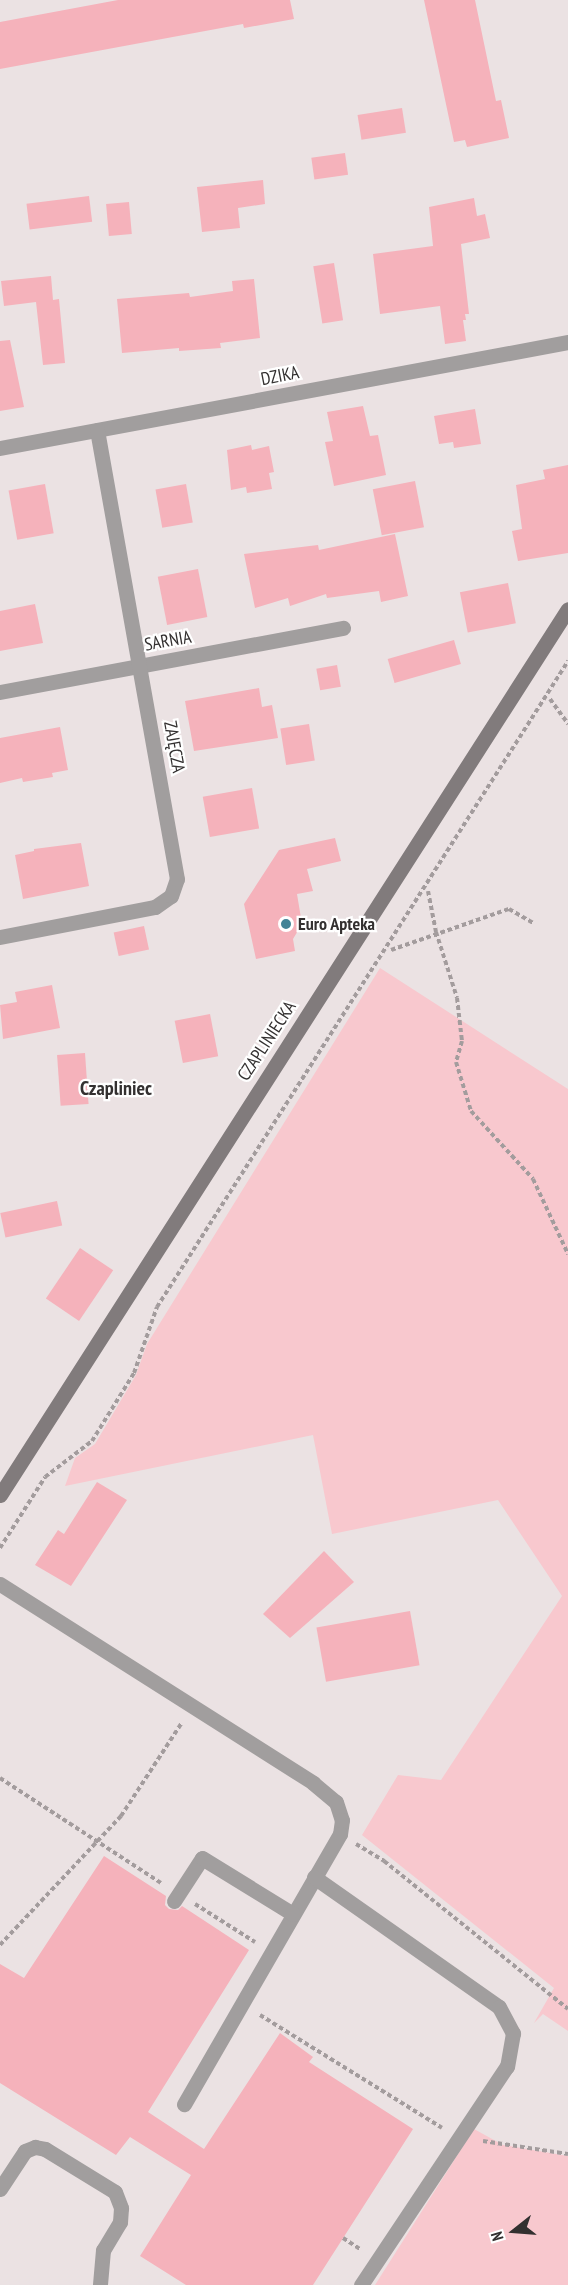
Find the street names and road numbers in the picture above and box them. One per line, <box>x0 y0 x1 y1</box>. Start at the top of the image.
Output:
street label: DZIKA <box>259 362 301 390</box>
street label: SARNIA <box>143 626 193 656</box>
street label: ZAJĘCZA <box>159 719 189 775</box>
street label: CZAPLINIECKA <box>233 997 301 1085</box>

